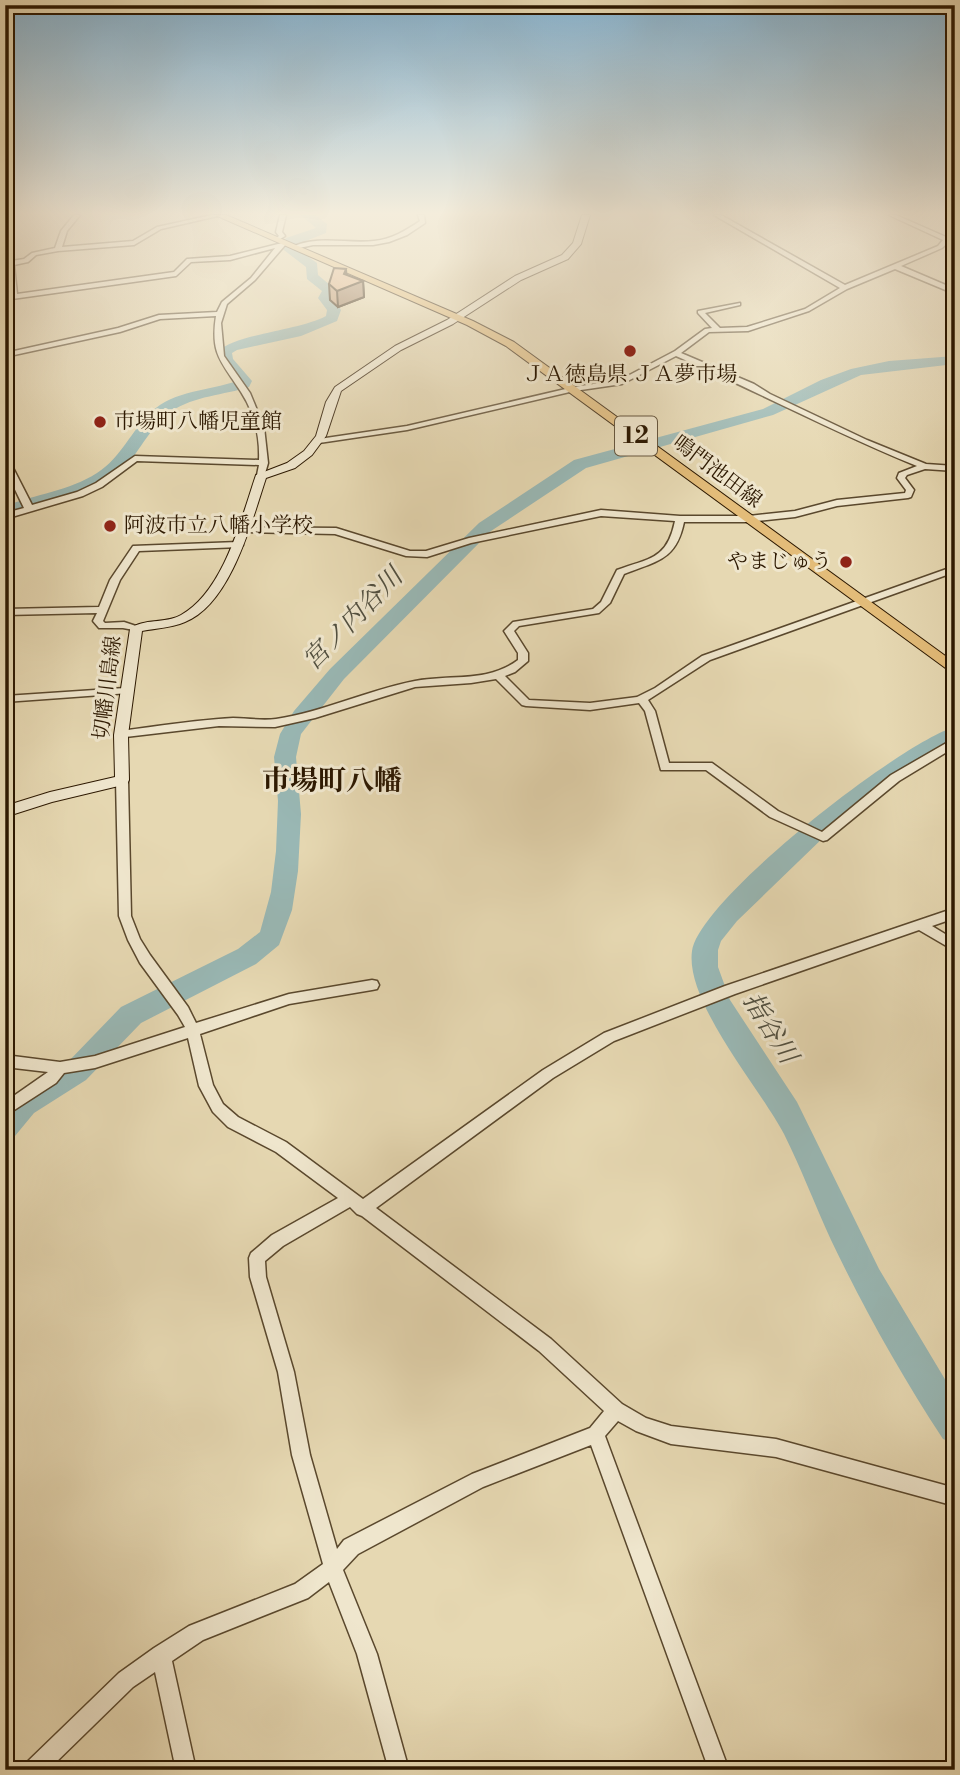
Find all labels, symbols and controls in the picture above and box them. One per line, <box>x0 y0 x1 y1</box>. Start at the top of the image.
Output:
marker: ＪＡ徳島県 ＪＡ夢市場 <box>622 343 638 359</box>
place label: ＪＡ徳島県 ＪＡ夢市場 <box>523 362 737 388</box>
place label: 市場町八幡児童館 <box>114 409 282 435</box>
marker: 市場町八幡児童館 <box>92 414 108 430</box>
road number: 12 <box>615 416 657 456</box>
street label: 鳴門池田線 <box>667 430 767 514</box>
place label: 阿波市立八幡小学校 <box>124 513 313 539</box>
marker: 阿波市立八幡小学校 <box>102 518 118 534</box>
place label: やまじゅう <box>727 549 832 575</box>
marker: やまじゅう <box>838 554 854 570</box>
water label: 宮ノ内谷川 <box>296 559 412 677</box>
street label: 切幡川島線 <box>89 634 127 742</box>
district label: 市場町八幡 <box>262 764 402 799</box>
water label: 指谷川 <box>736 986 806 1072</box>

